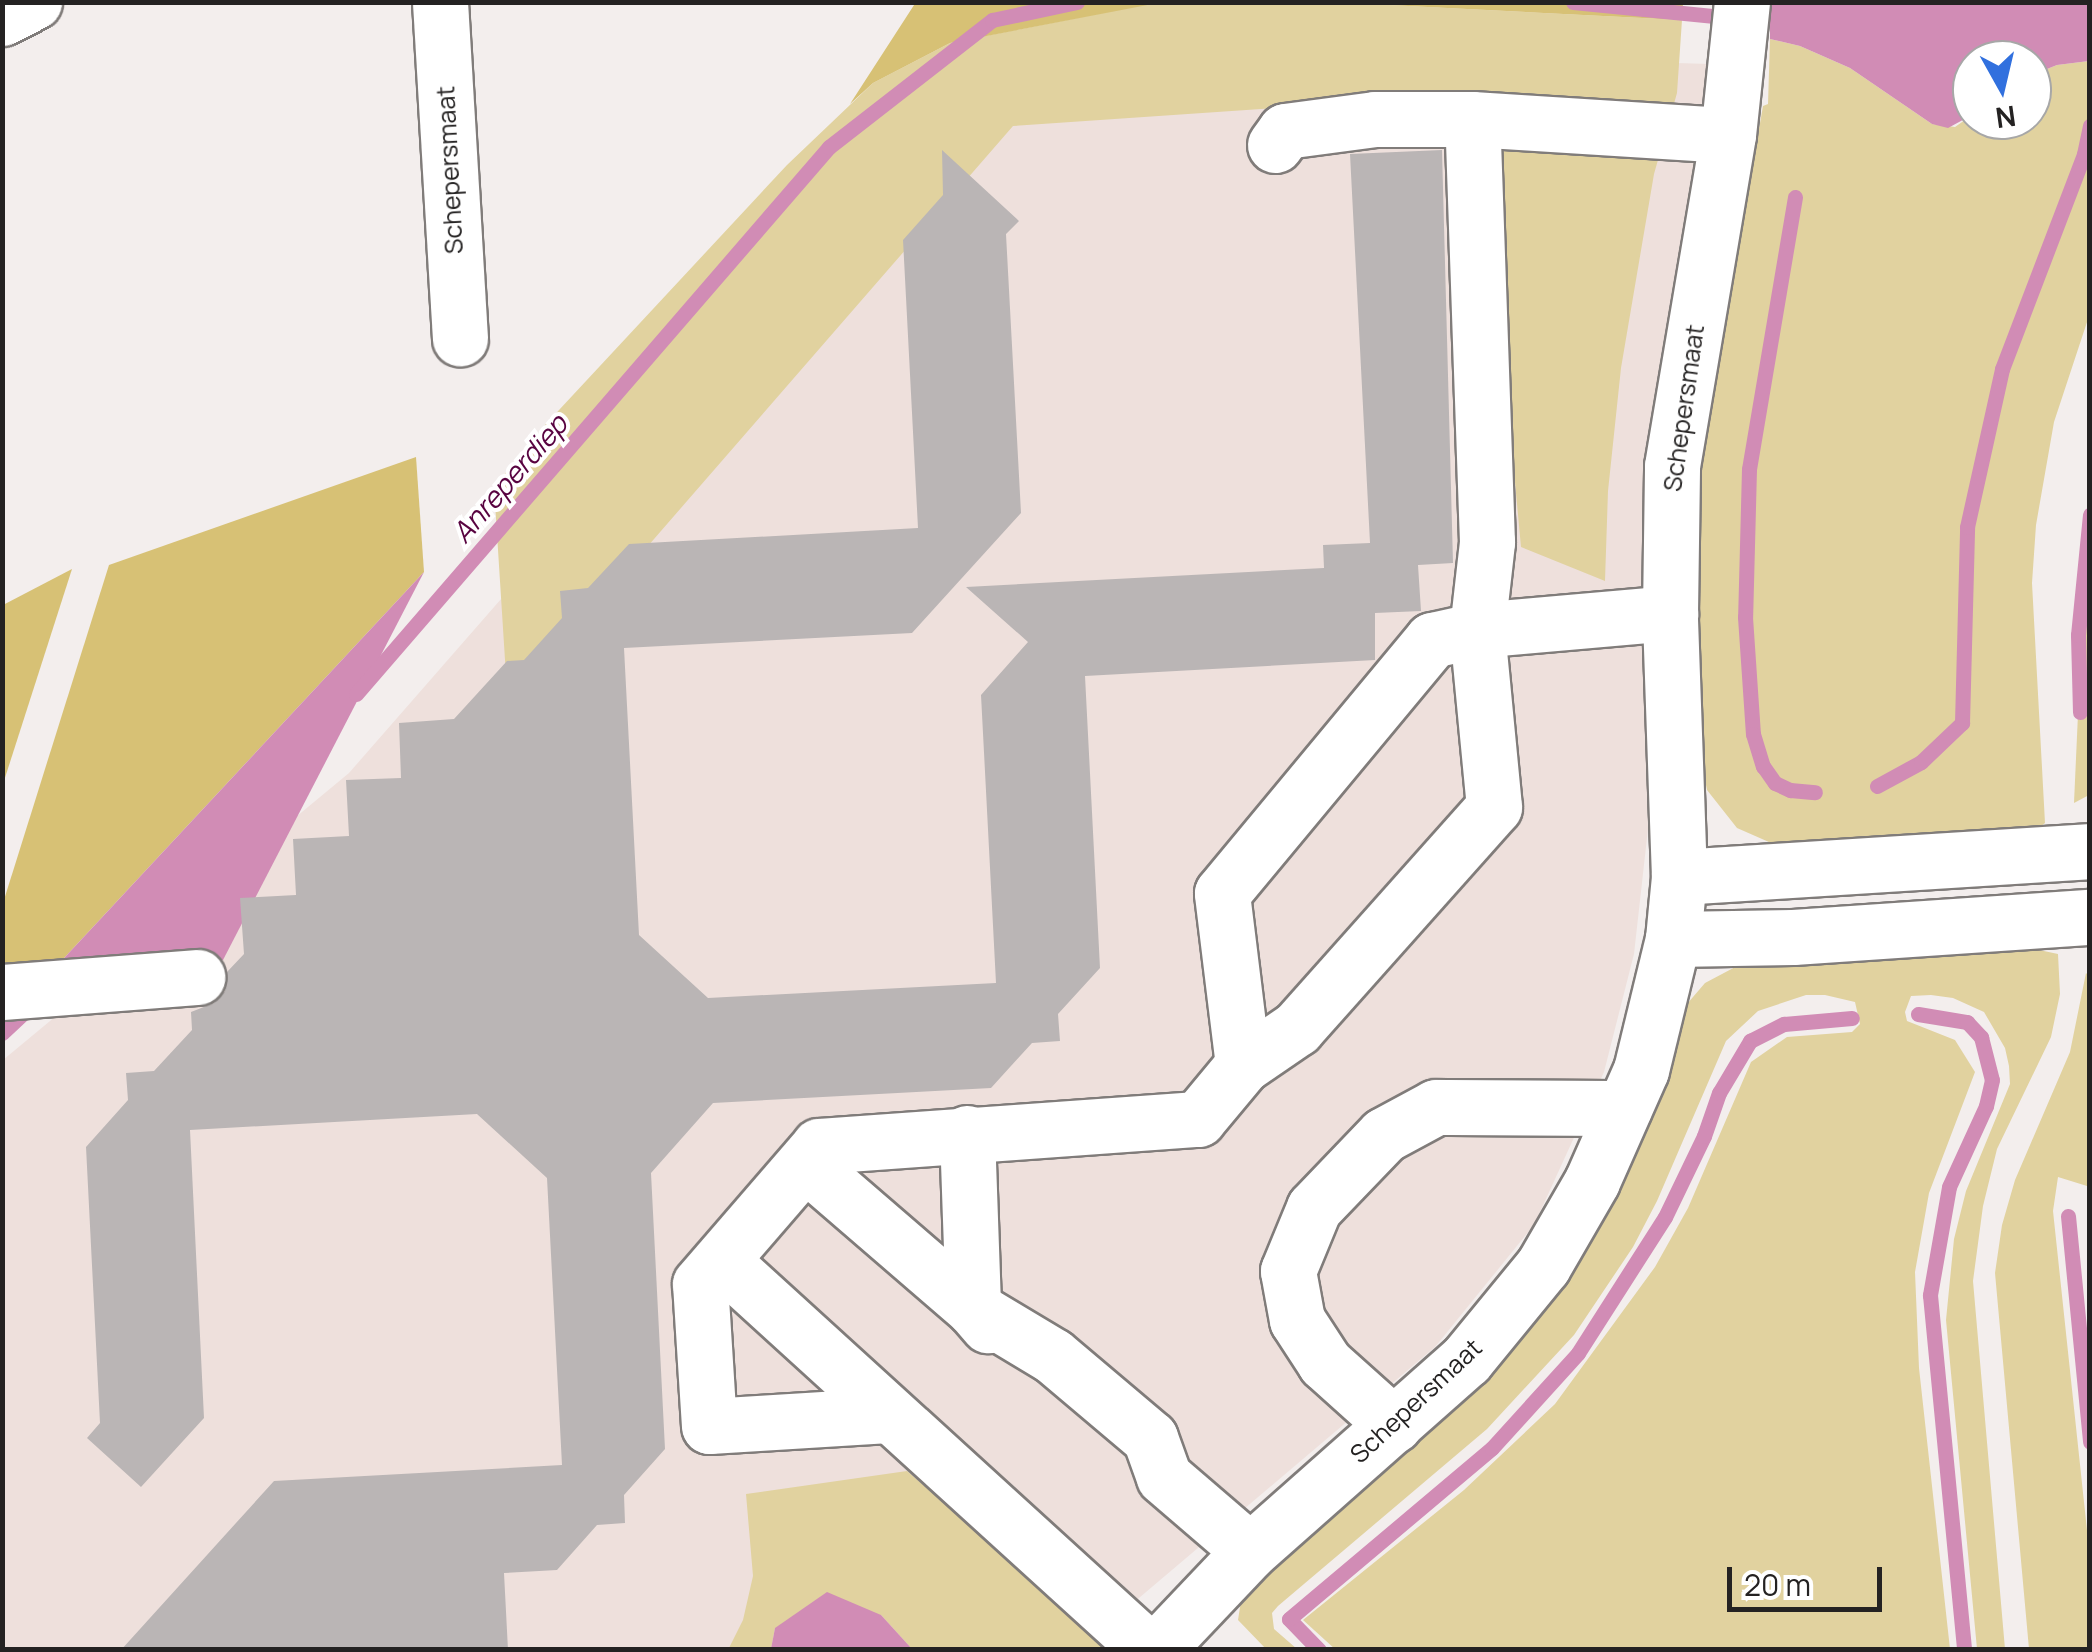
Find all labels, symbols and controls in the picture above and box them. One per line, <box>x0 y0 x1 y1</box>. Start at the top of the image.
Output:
north arrow <box>1952 40 2052 140</box>
street label: Schepersmaat <box>431 85 469 255</box>
text: N <box>1993 98 2019 138</box>
street label: Schepersmaat <box>1657 323 1711 493</box>
water label: Anreperdiep <box>444 407 574 549</box>
street label: Schepersmaat <box>1344 1333 1488 1469</box>
scale bar <box>1732 1547 1887 1609</box>
text: 20 m <box>1744 1564 1811 1605</box>

